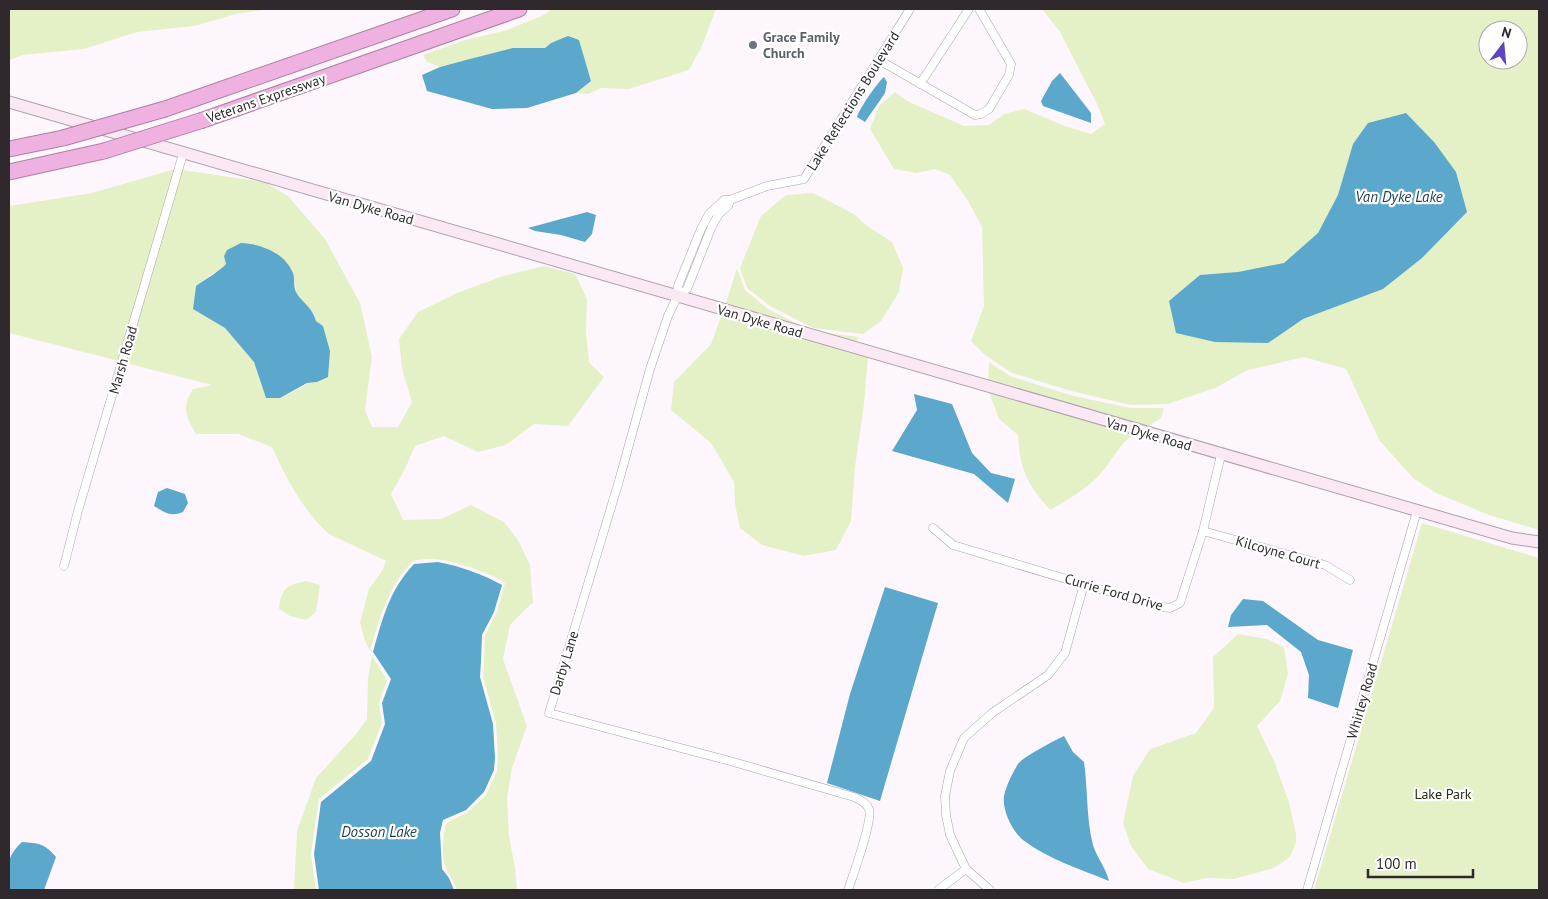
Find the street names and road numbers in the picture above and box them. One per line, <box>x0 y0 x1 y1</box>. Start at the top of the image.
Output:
street label: Lake Reflections Boulevard <box>803 28 903 174</box>
street label: Veterans Expressway <box>203 69 328 127</box>
street label: Van Dyke Road <box>325 187 416 229</box>
street label: Van Dyke Road <box>714 300 805 342</box>
street label: Marsh Road <box>105 324 141 396</box>
street label: Van Dyke Road <box>1103 413 1194 455</box>
street label: Kilcoyne Court <box>1234 531 1323 573</box>
street label: Currie Ford Drive <box>1063 569 1165 615</box>
street label: Darby Lane <box>546 628 582 698</box>
street label: Whirley Road <box>1343 661 1381 741</box>

